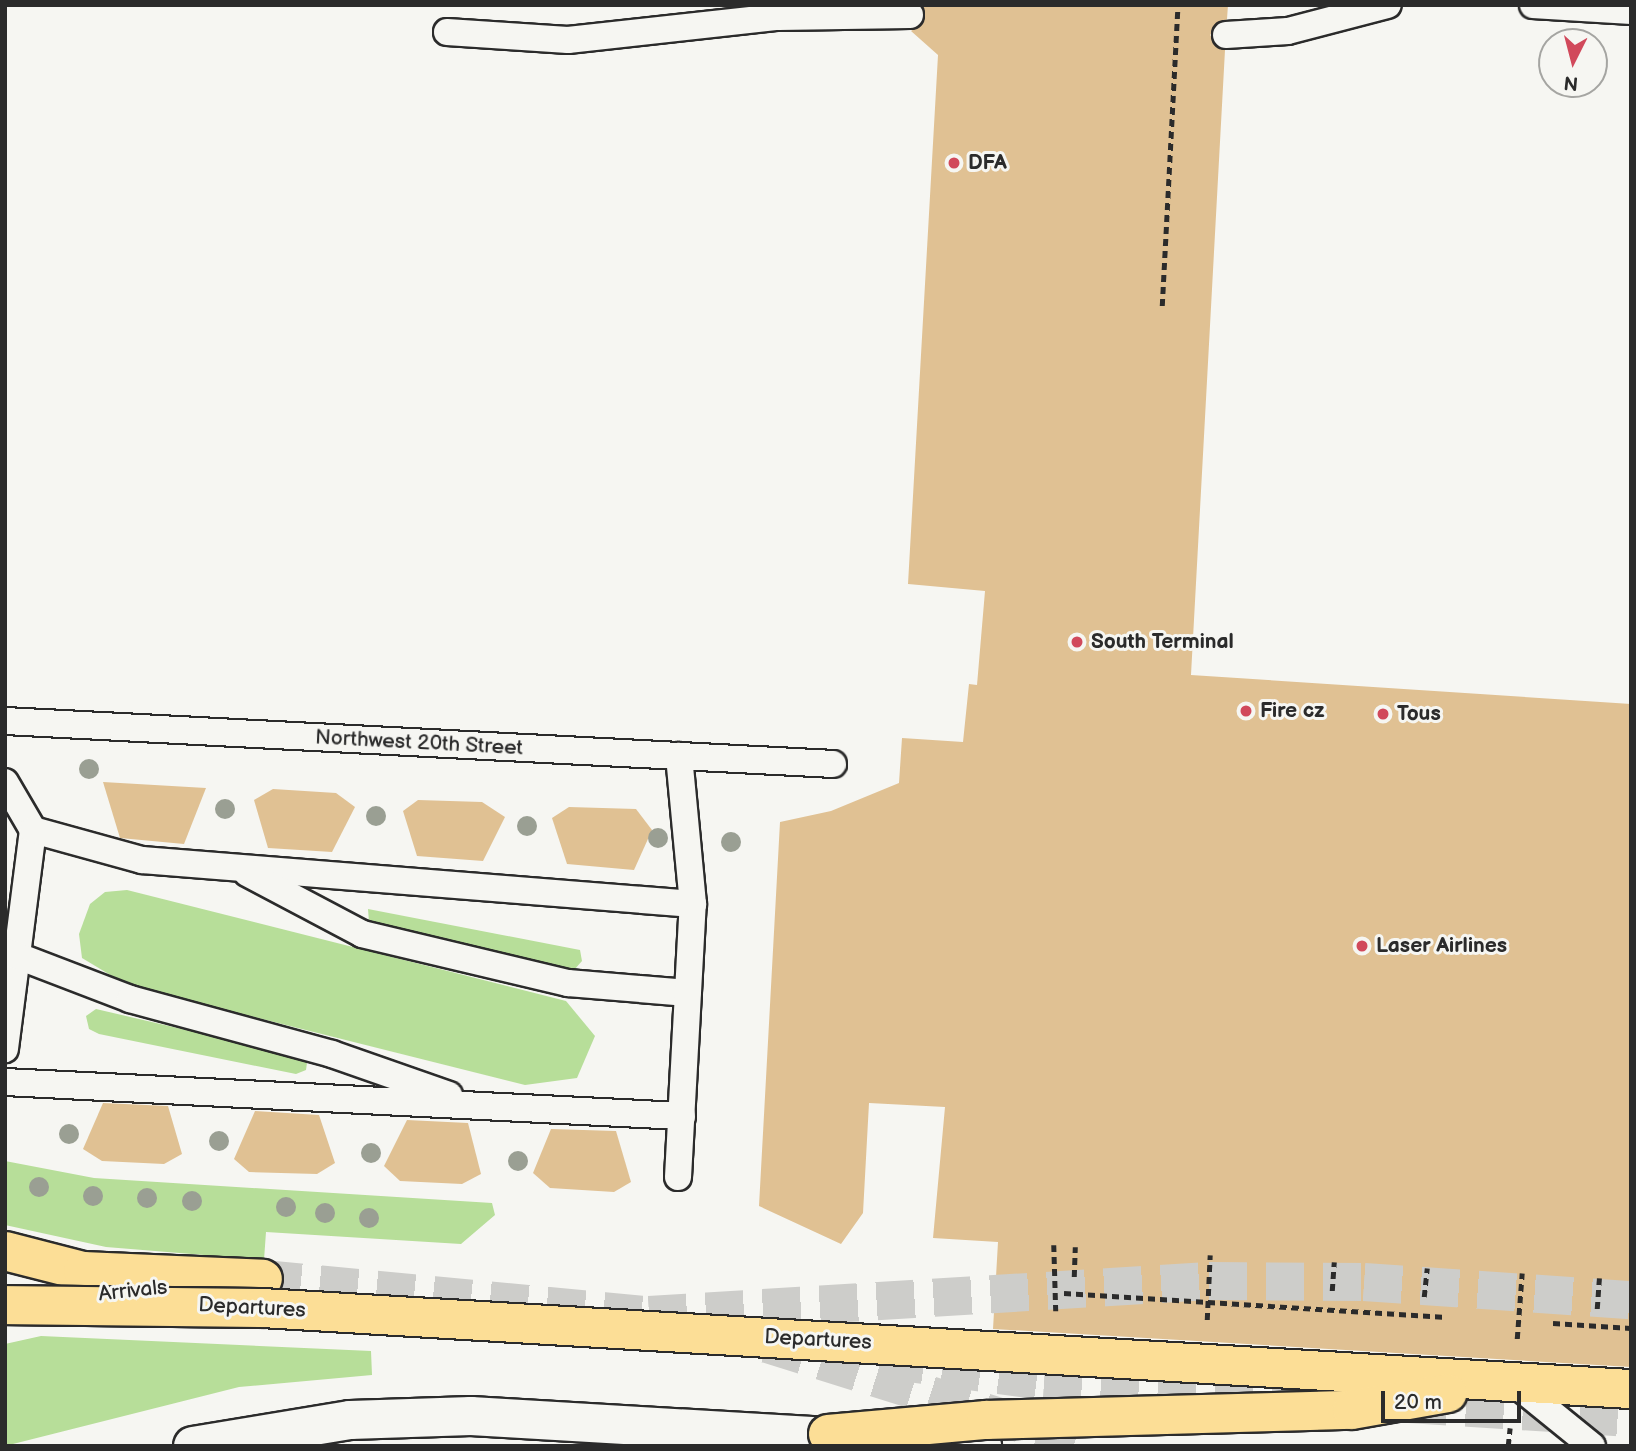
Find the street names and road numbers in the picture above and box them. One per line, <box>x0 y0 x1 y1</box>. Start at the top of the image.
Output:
street label: Northwest 20th Street <box>314 725 524 761</box>
street label: Arrivals <box>97 1275 169 1307</box>
street label: Departures <box>198 1293 306 1323</box>
street label: Departures <box>764 1325 872 1355</box>

